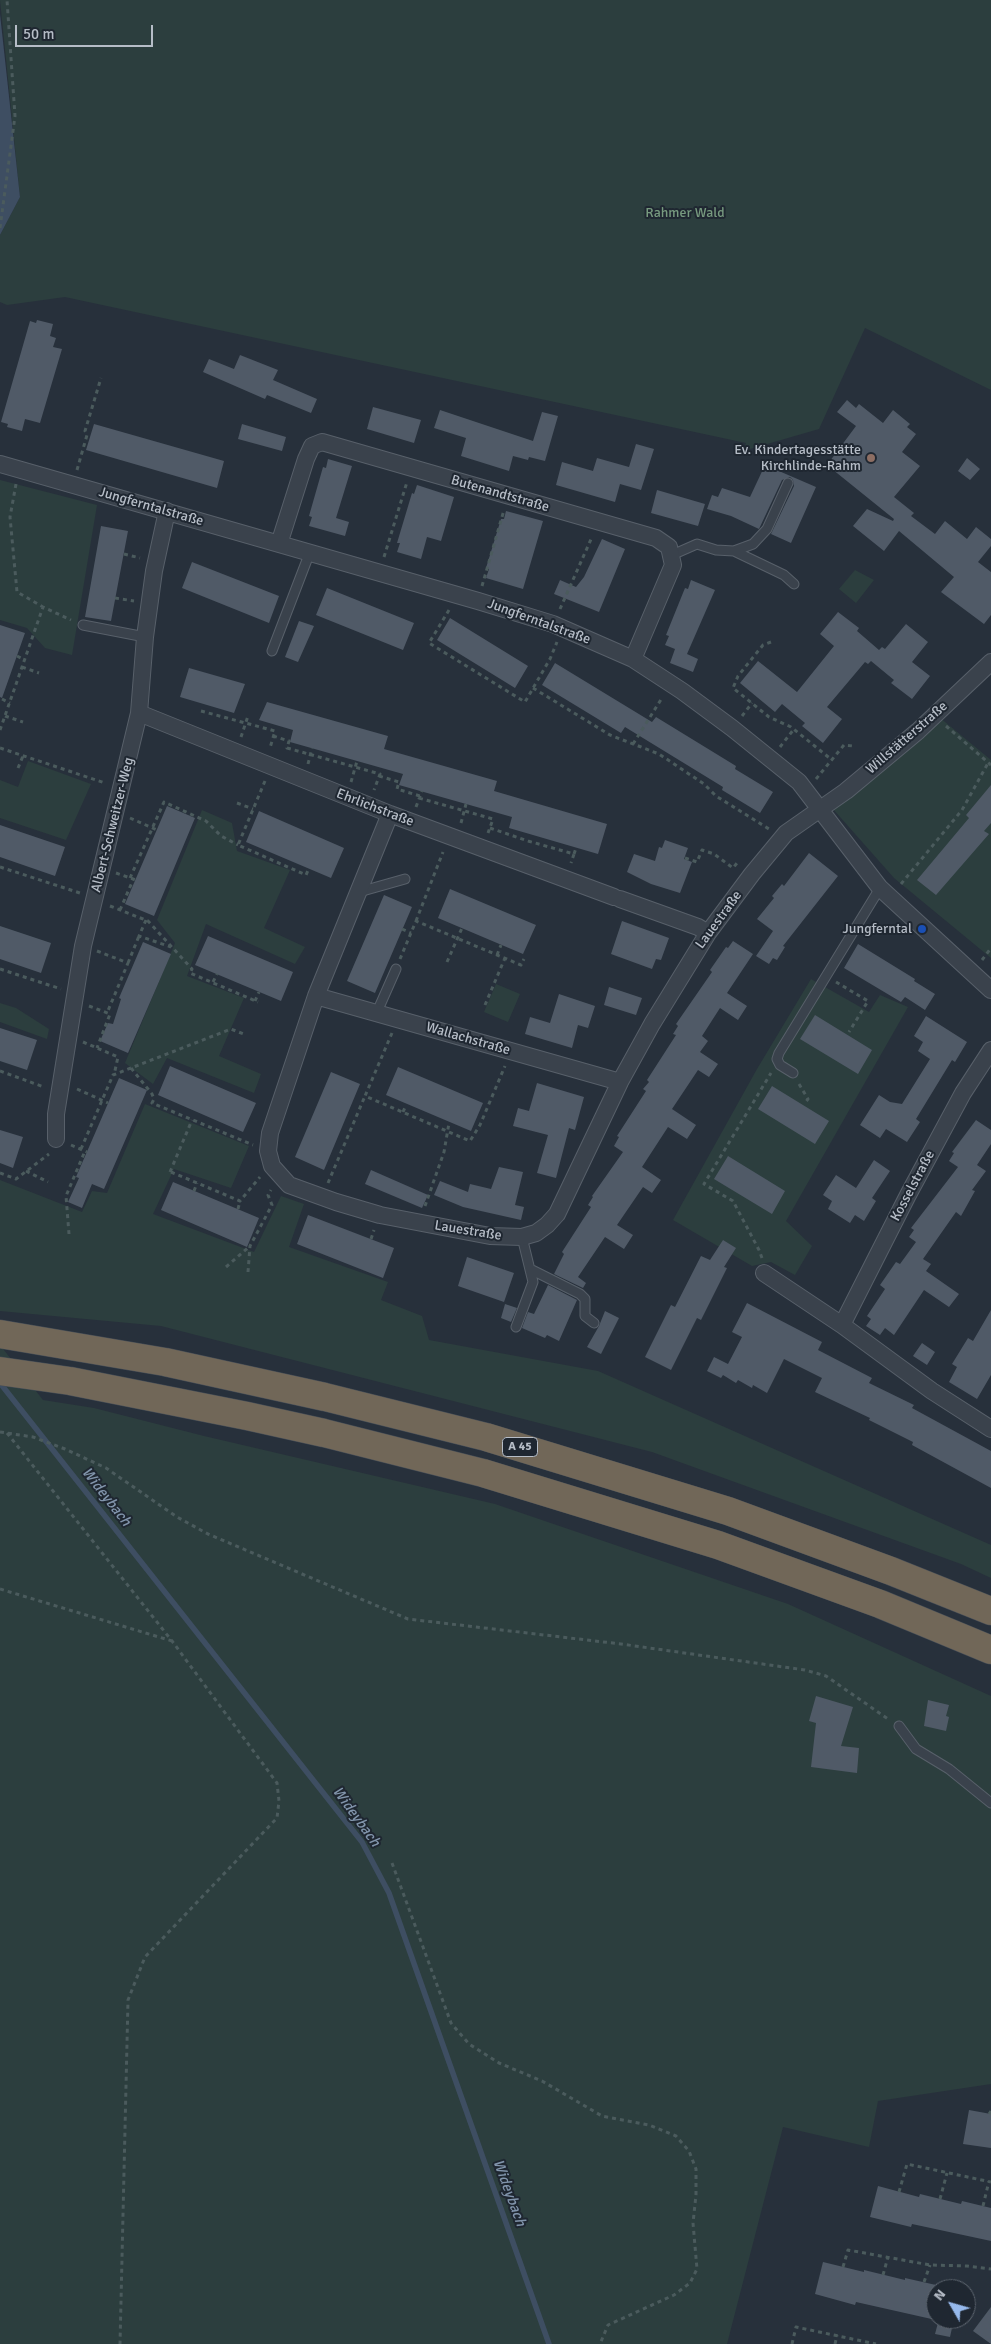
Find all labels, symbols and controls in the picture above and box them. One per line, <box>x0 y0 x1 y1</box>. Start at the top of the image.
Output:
scale bar <box>18 15 155 47</box>
text: 50 m <box>23 25 54 43</box>
park label: Rahmer Wald <box>645 205 725 221</box>
place label: Ev. Kindertagesstätte Kirchlinde-Rahm <box>734 442 861 474</box>
marker: Ev. Kindertagesstätte Kirchlinde-Rahm <box>865 452 877 464</box>
street label: Butenandtstraße <box>449 472 551 516</box>
street label: Jungferntalstraße <box>97 484 205 530</box>
street label: Jungferntalstraße <box>485 596 593 648</box>
street label: Willstätterstraße <box>863 698 951 778</box>
street label: Albert-Schweitzer-Weg <box>88 756 138 894</box>
street label: Ehrlichstraße <box>334 786 416 830</box>
street label: Lauestraße <box>692 888 746 952</box>
place label: Jungferntal <box>843 921 912 937</box>
marker: Jungferntal <box>916 923 928 935</box>
street label: Wallachstraße <box>424 1019 512 1059</box>
street label: Kosselstraße <box>887 1148 939 1224</box>
street label: Lauestraße <box>433 1217 503 1245</box>
road number: A 45 <box>502 1438 538 1456</box>
water label: Wideybach <box>77 1464 135 1530</box>
water label: Wideybach <box>328 1783 384 1851</box>
water label: Wideybach <box>489 2157 529 2229</box>
north arrow <box>926 2279 976 2329</box>
text: N <box>930 2286 949 2304</box>

